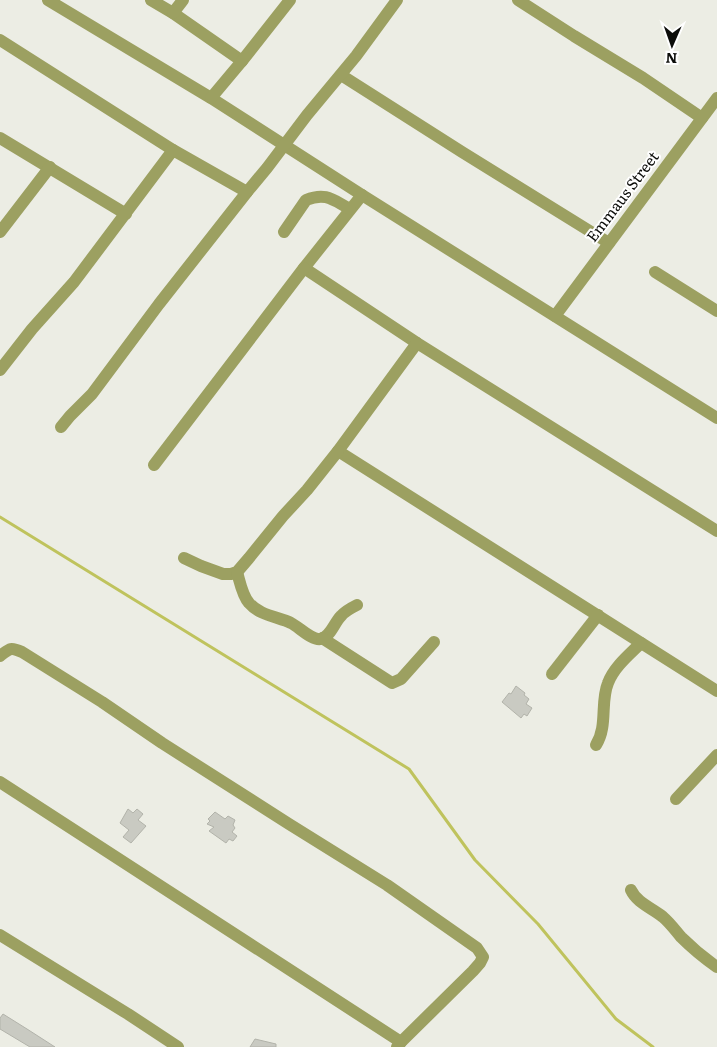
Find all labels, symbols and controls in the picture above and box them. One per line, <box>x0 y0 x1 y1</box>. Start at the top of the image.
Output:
north arrow <box>647 20 697 70</box>
text: N <box>665 49 678 69</box>
street label: Emmaus Street <box>580 146 664 246</box>

